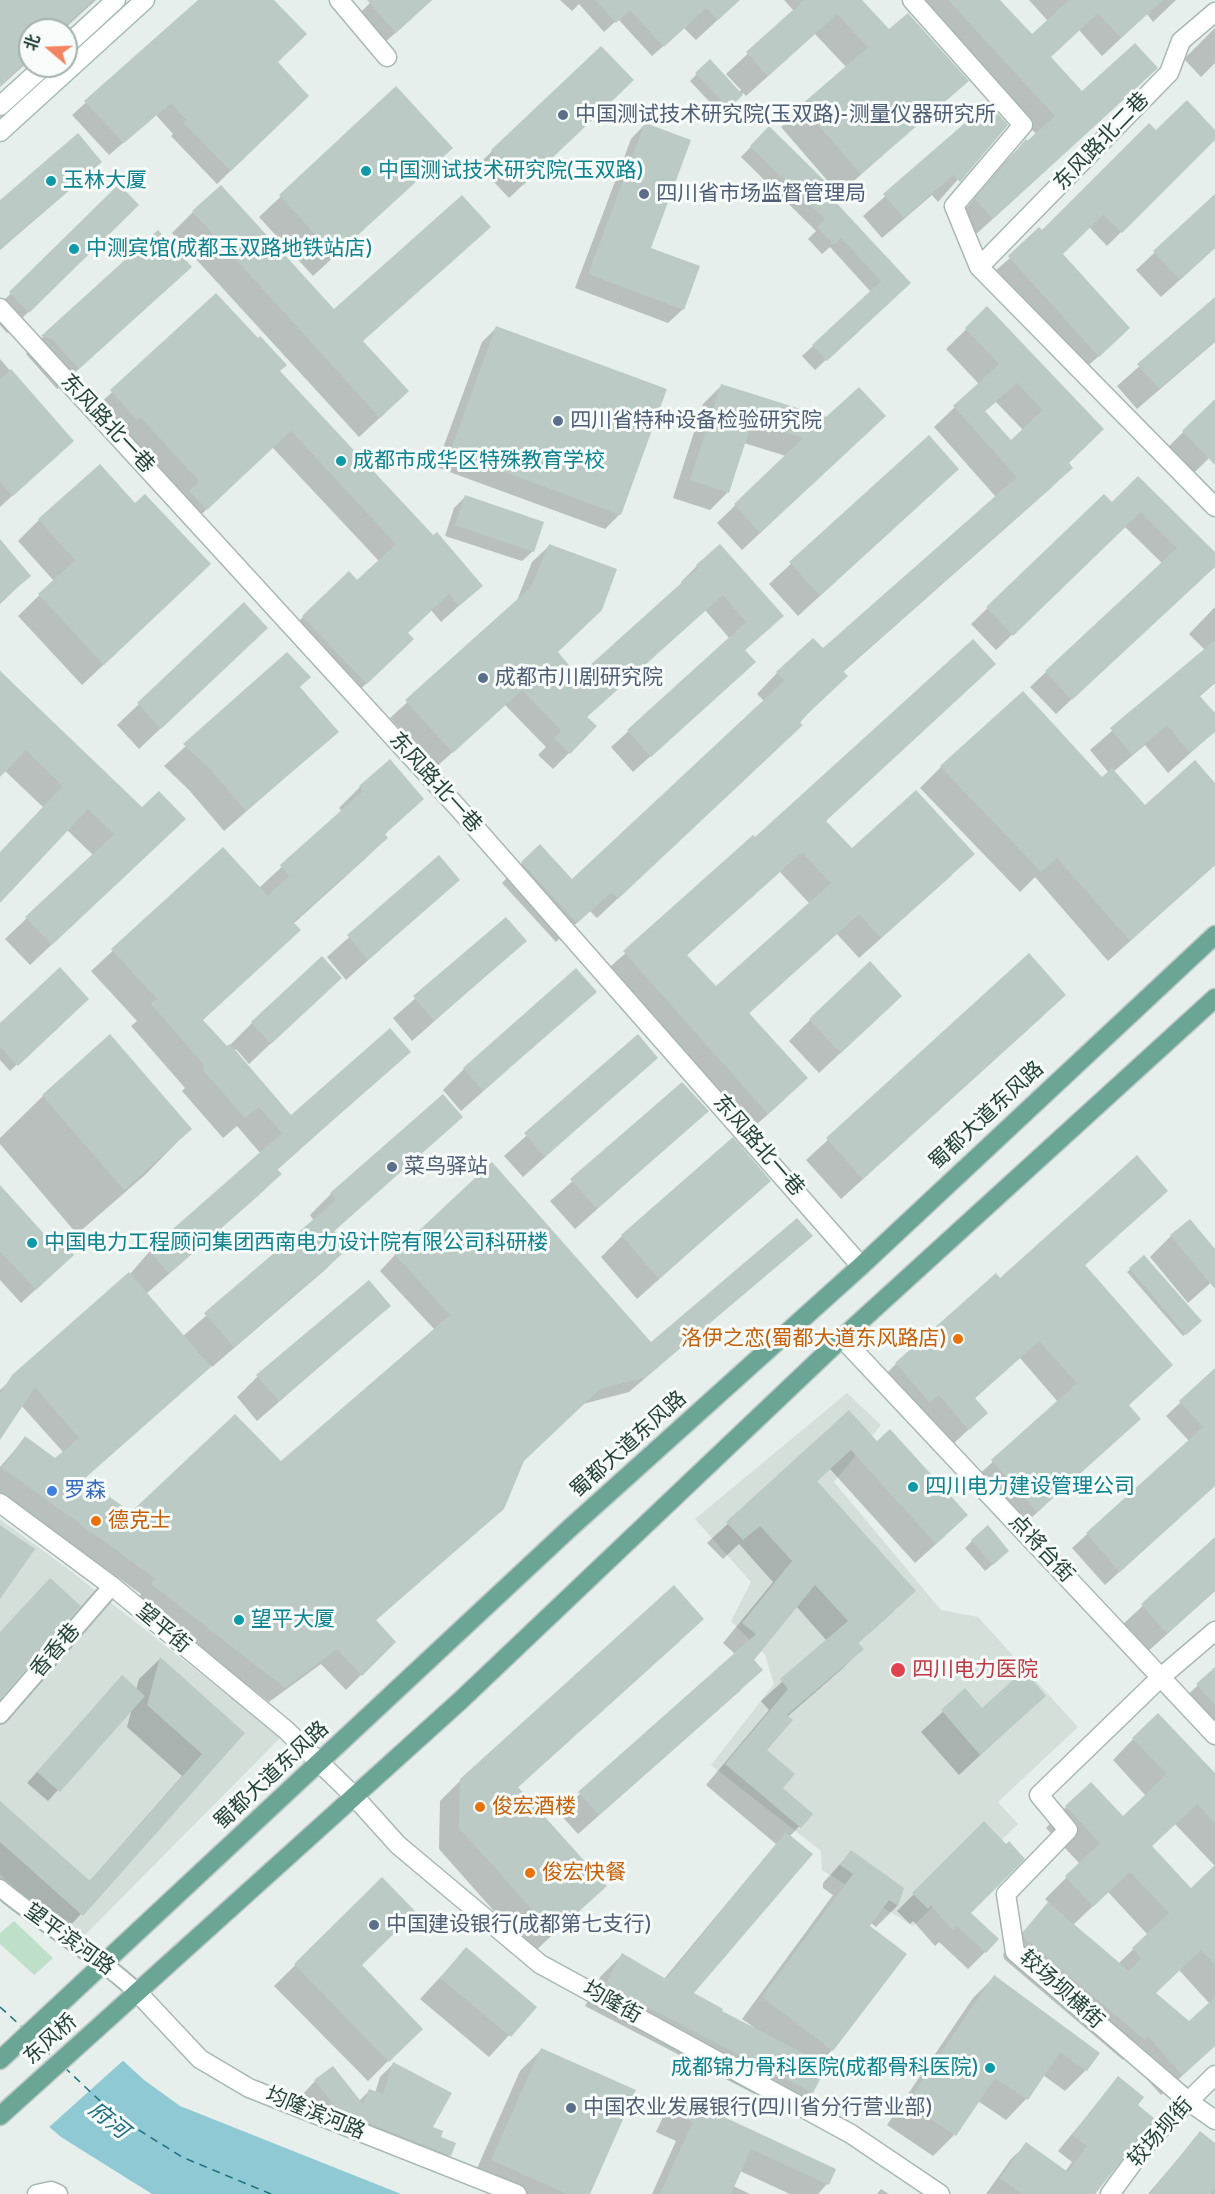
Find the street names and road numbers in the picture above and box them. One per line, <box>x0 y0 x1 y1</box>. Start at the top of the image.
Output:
street label: 东风路北二巷 <box>1049 88 1155 196</box>
street label: 东风路北一巷 <box>55 369 159 479</box>
street label: 东风路北一巷 <box>383 728 487 838</box>
street label: 蜀都大道东风路 <box>925 1057 1049 1175</box>
street label: 东风路北一巷 <box>707 1090 809 1202</box>
street label: 蜀都大道东风路 <box>566 1386 692 1504</box>
street label: 点将台街 <box>1003 1510 1079 1588</box>
street label: 望平街 <box>131 1599 195 1659</box>
street label: 香香巷 <box>26 1619 86 1683</box>
street label: 蜀都大道东风路 <box>210 1717 334 1835</box>
street label: 望平滨河路 <box>19 1899 119 1981</box>
street label: 较场坝横街 <box>1014 1946 1108 2034</box>
street label: 均隆街 <box>578 1977 646 2029</box>
street label: 东风桥 <box>19 2010 83 2070</box>
street label: 均隆滨河路 <box>262 2083 368 2145</box>
street label: 较场坝街 <box>1124 2093 1198 2173</box>

